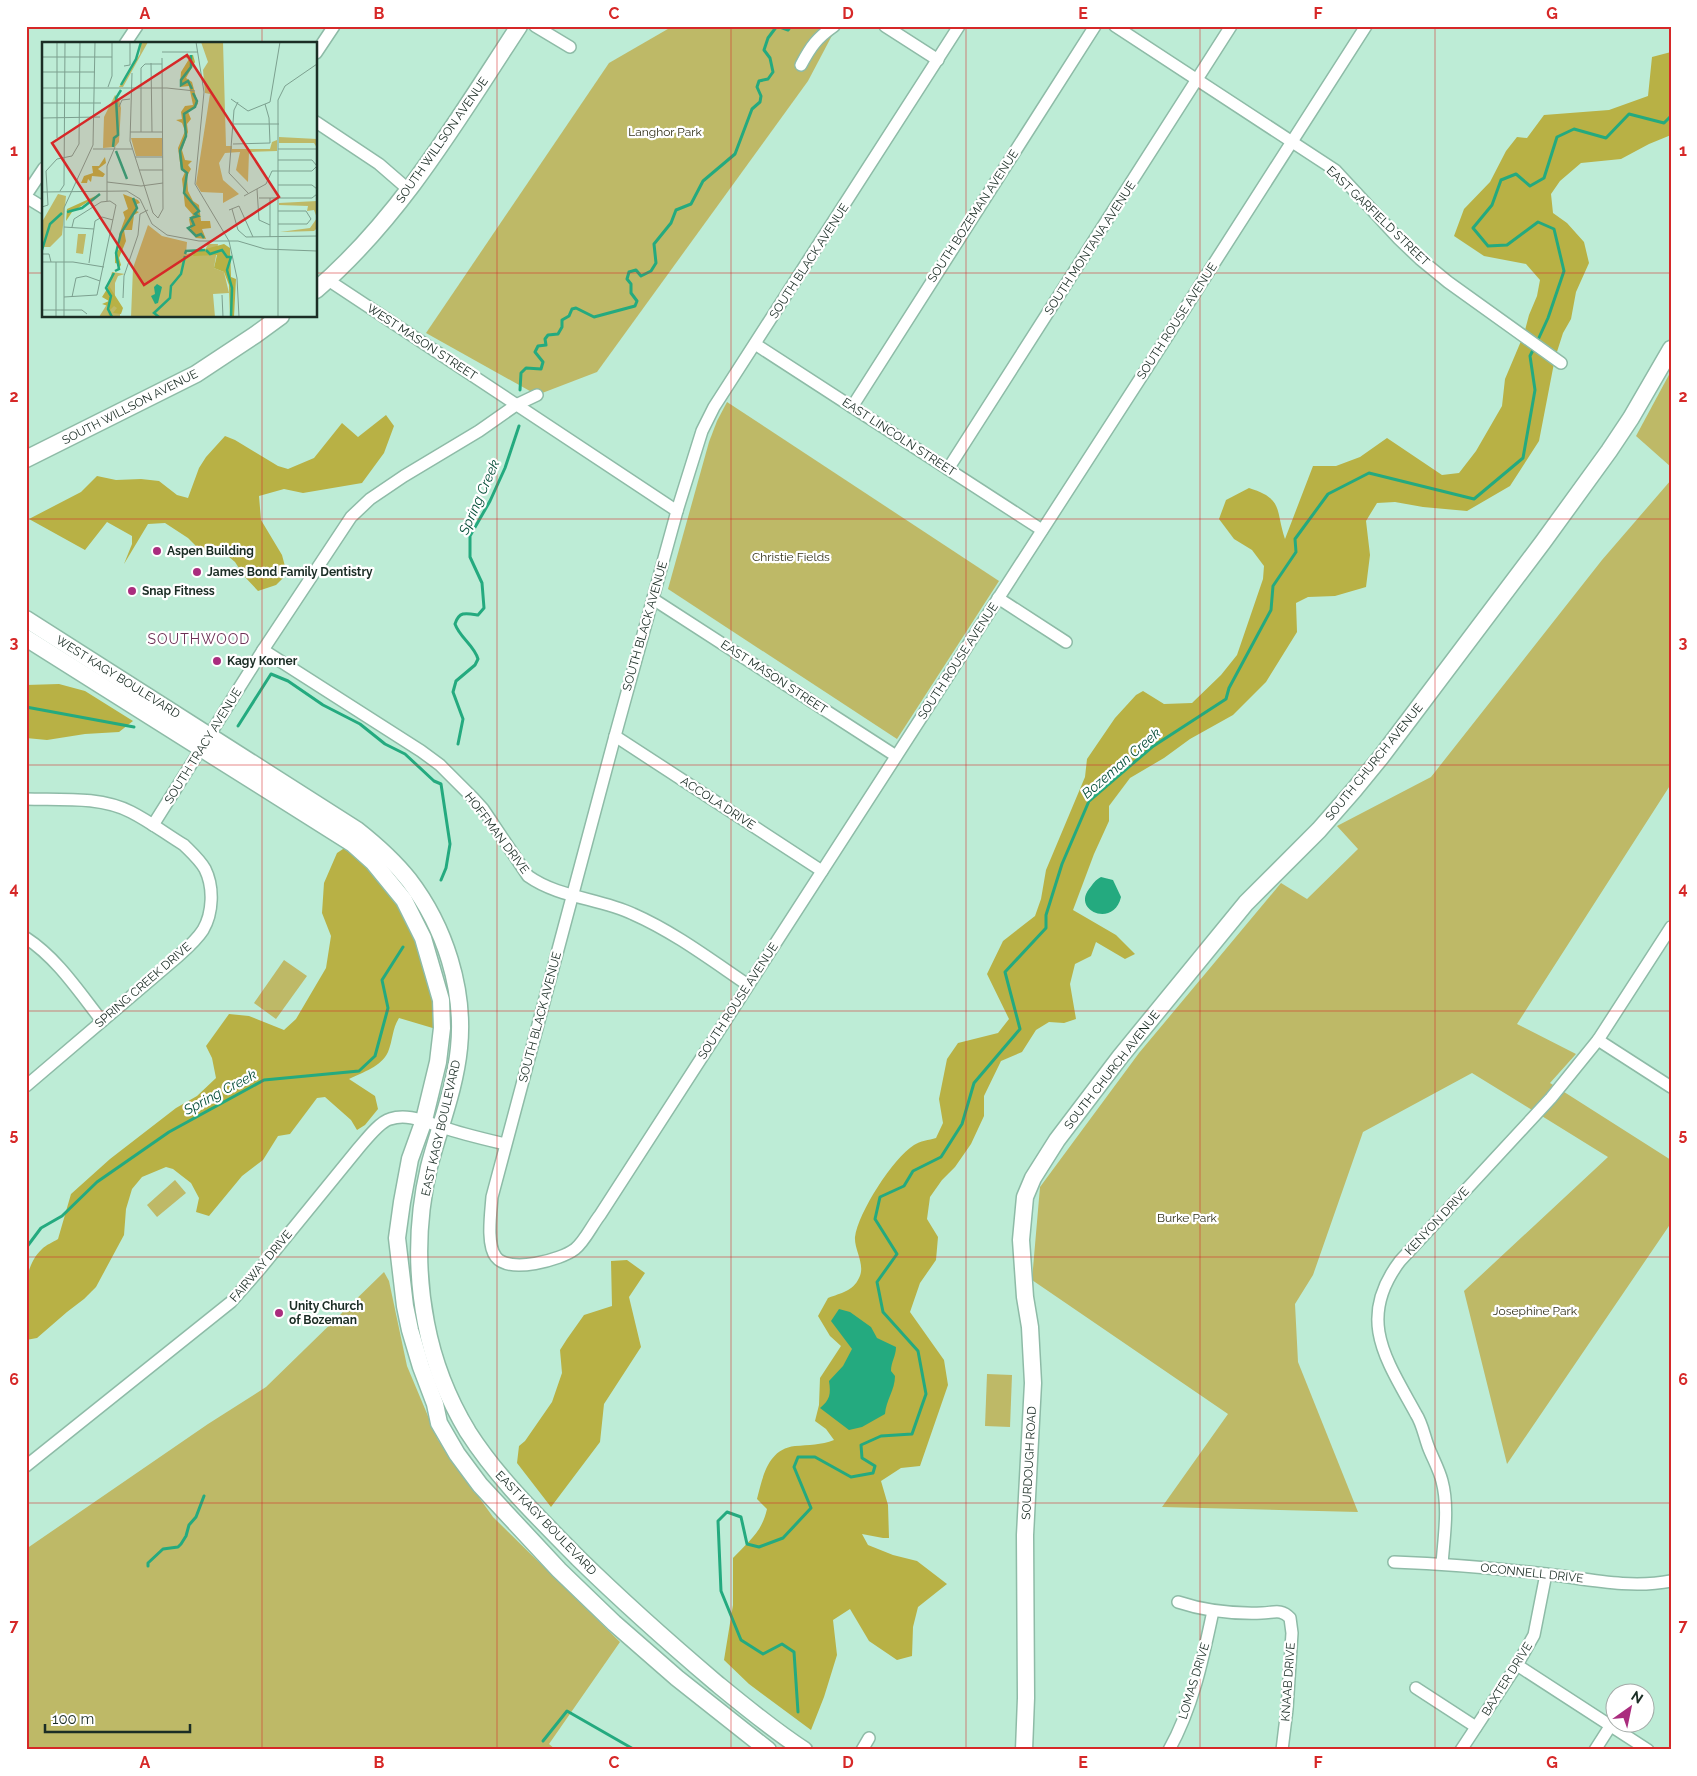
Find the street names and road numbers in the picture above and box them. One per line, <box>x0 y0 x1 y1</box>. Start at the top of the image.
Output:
street label: SOUTH WILLSON AVENUE <box>393 74 491 206</box>
street label: SOUTH BOZEMAN AVENUE <box>925 147 1021 285</box>
street label: EAST GARFIELD STREET <box>1324 163 1433 269</box>
street label: SOUTH MONTANA AVENUE <box>1042 179 1138 317</box>
street label: SOUTH BLACK AVENUE <box>767 201 851 321</box>
street label: SOUTH ROUSE AVENUE <box>1134 260 1220 382</box>
street label: WEST MASON STREET <box>364 301 480 383</box>
street label: SOUTH WILLSON AVENUE <box>60 367 200 447</box>
street label: EAST LINCOLN STREET <box>840 395 959 479</box>
street label: SOUTH BLACK AVENUE <box>620 559 670 693</box>
street label: SOUTH ROUSE AVENUE <box>915 600 1001 722</box>
street label: WEST KAGY BOULEVARD <box>53 633 183 721</box>
street label: EAST MASON STREET <box>718 637 830 717</box>
street label: SOUTH TRACY AVENUE <box>162 686 244 806</box>
street label: SOUTH CHURCH AVENUE <box>1322 701 1426 823</box>
street label: ACCOLA DRIVE <box>678 774 758 832</box>
street label: HOFFMAN DRIVE <box>462 790 532 876</box>
street label: SPRING CREEK DRIVE <box>92 939 194 1031</box>
street label: SOUTH ROUSE AVENUE <box>695 940 781 1062</box>
street label: SOUTH BLACK AVENUE <box>516 950 564 1084</box>
street label: SOUTH CHURCH AVENUE <box>1061 1008 1163 1132</box>
street label: EAST KAGY BOULEVARD <box>419 1058 464 1197</box>
street label: KENYON DRIVE <box>1402 1184 1472 1258</box>
street label: FAIRWAY DRIVE <box>227 1227 295 1305</box>
street label: SOURDOUGH ROAD <box>1019 1406 1039 1520</box>
street label: EAST KAGY BOULEVARD <box>493 1468 600 1578</box>
street label: OCONNELL DRIVE <box>1480 1561 1584 1585</box>
street label: BAXTER DRIVE <box>1479 1640 1535 1718</box>
street label: LOMAS DRIVE <box>1176 1641 1212 1721</box>
street label: KNAAB DRIVE <box>1278 1642 1298 1722</box>

